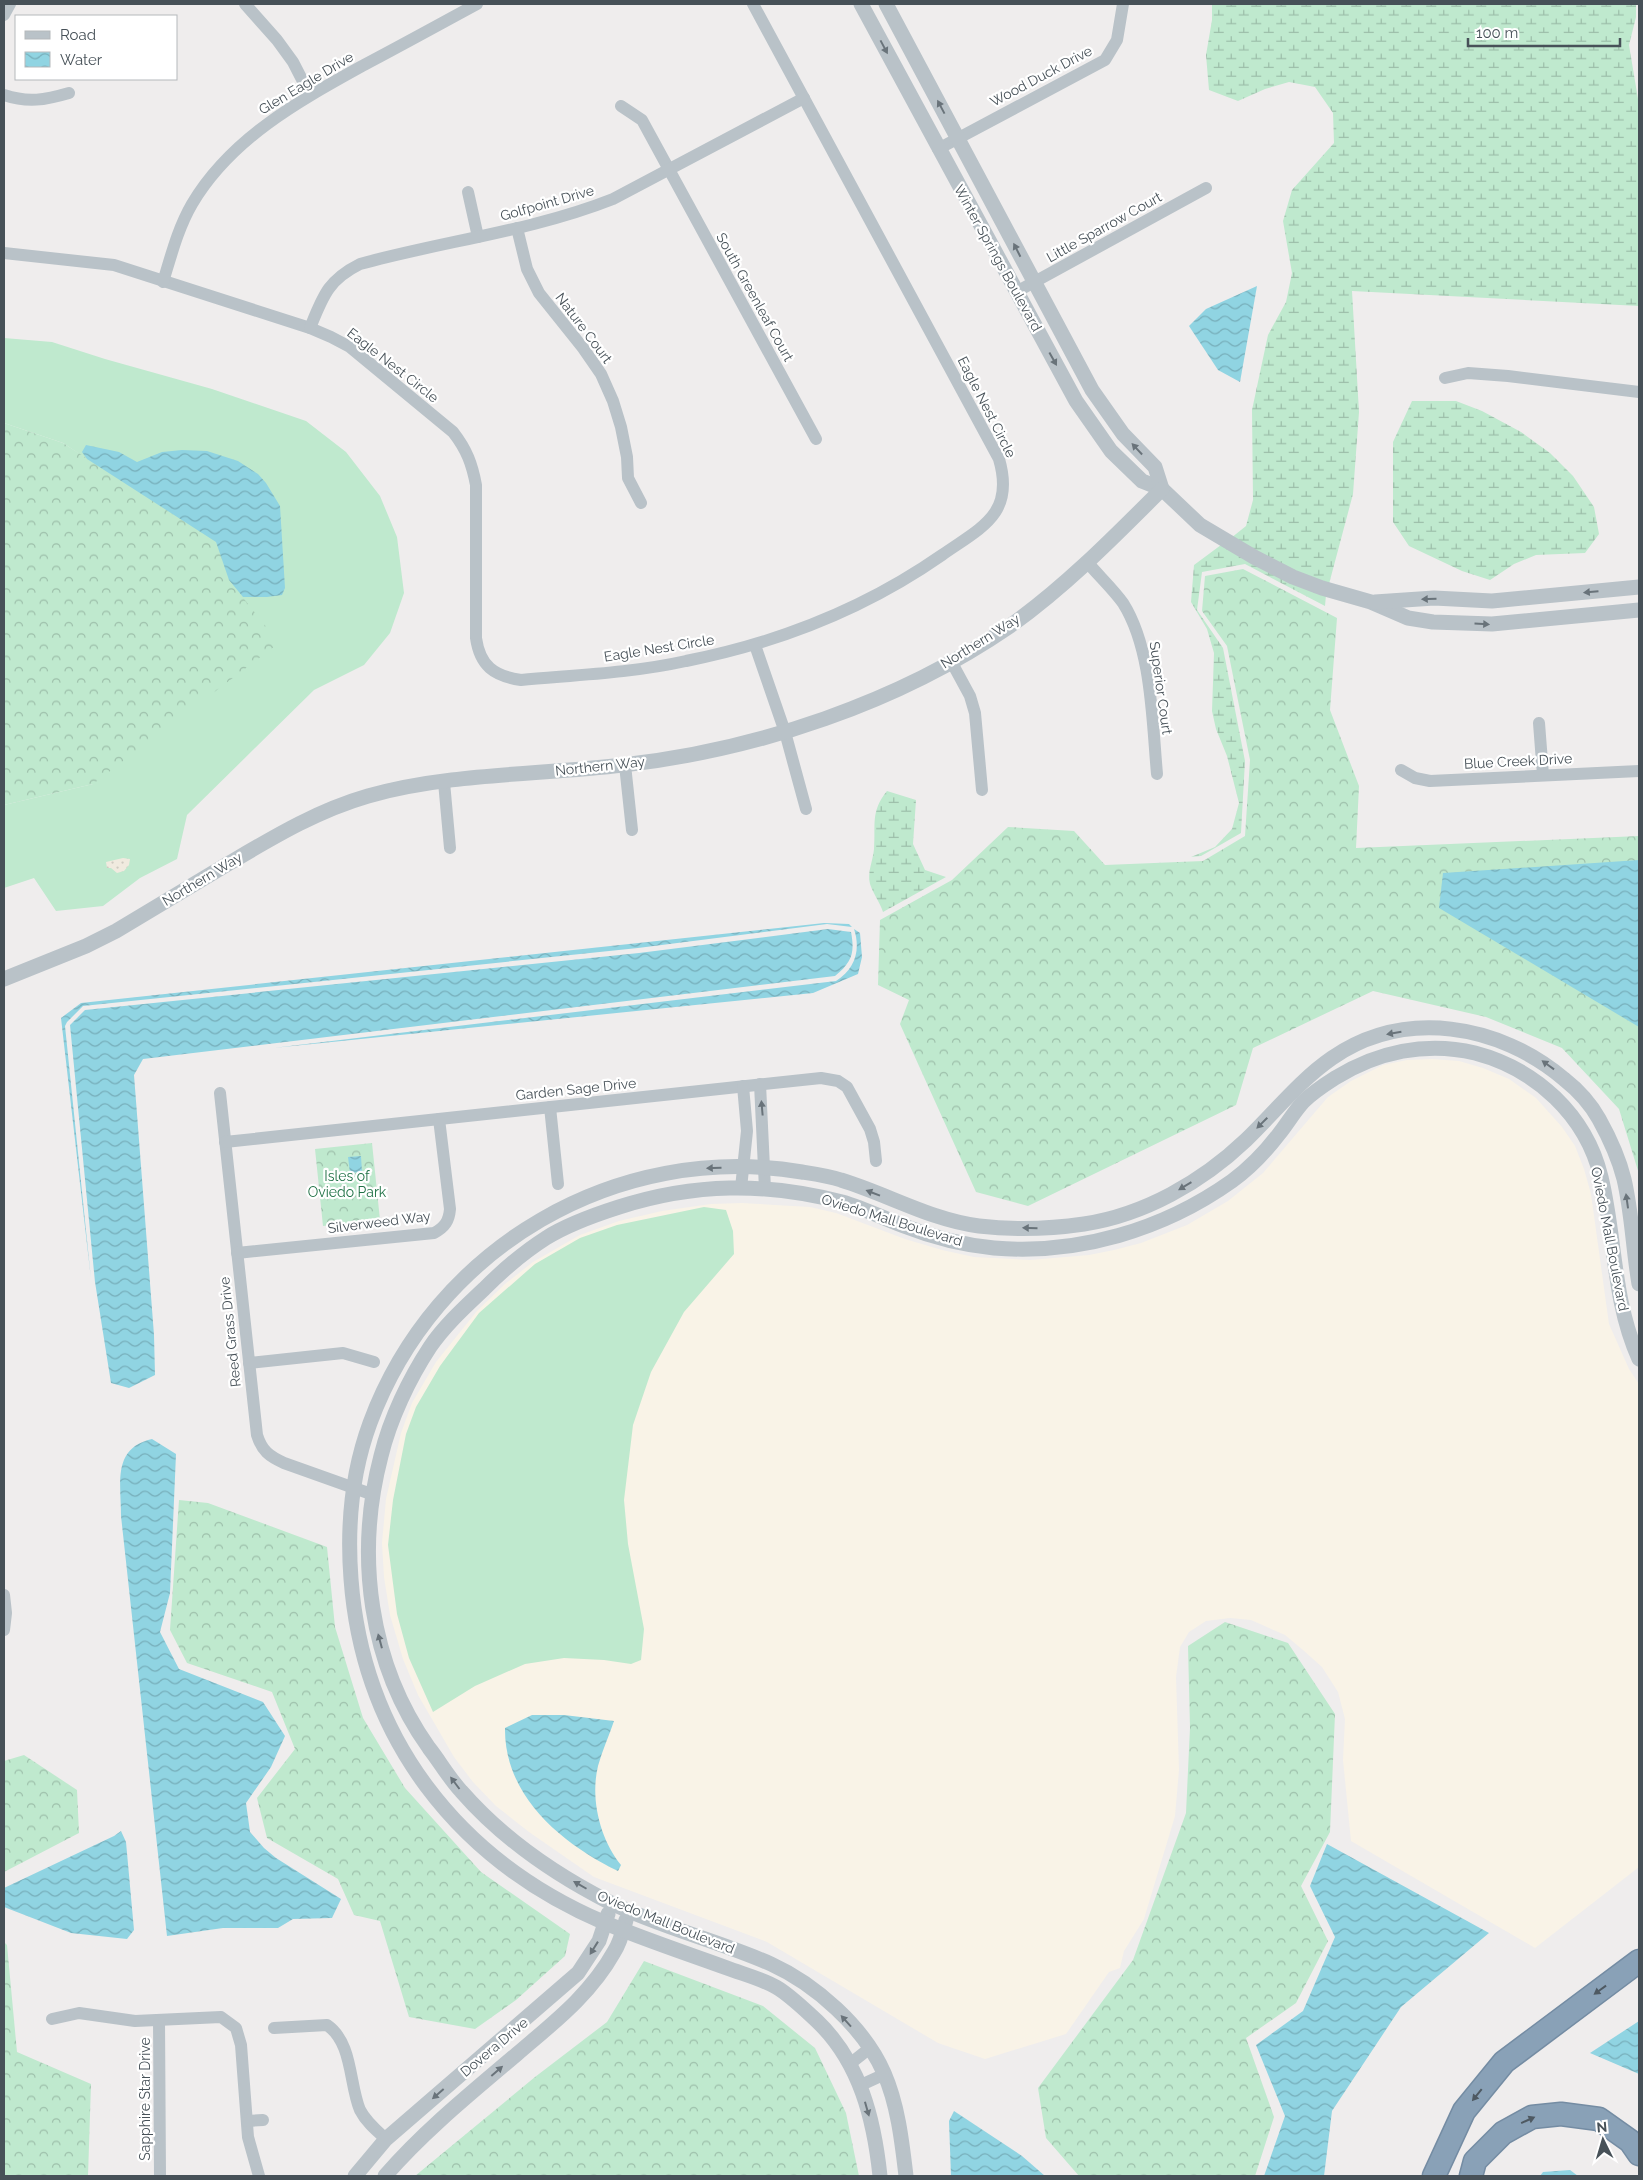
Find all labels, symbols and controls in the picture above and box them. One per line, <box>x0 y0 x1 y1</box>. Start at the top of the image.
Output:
legend <box>15 15 178 80</box>
scale bar <box>1468 15 1620 47</box>
text: 100 m <box>1476 24 1518 42</box>
text: Road <box>60 26 96 44</box>
one-way arrow <box>880 40 888 54</box>
street label: Wood Duck Drive <box>987 42 1095 110</box>
street label: Glen Eagle Drive <box>256 48 356 118</box>
text: Water <box>60 51 103 69</box>
one-way arrow <box>937 99 945 114</box>
street label: Golfpoint Drive <box>498 182 596 224</box>
street label: Winter Springs Boulevard <box>951 182 1045 334</box>
street label: Little Sparrow Court <box>1044 189 1165 265</box>
street label: South Greenleaf Court <box>713 230 797 364</box>
one-way arrow <box>1013 243 1021 258</box>
street label: Nature Court <box>552 290 616 366</box>
street label: Eagle Nest Circle <box>344 324 442 406</box>
one-way arrow <box>1048 353 1057 366</box>
street label: Eagle Nest Circle <box>955 354 1019 460</box>
one-way arrow <box>1131 443 1143 455</box>
one-way arrow <box>1582 588 1598 596</box>
one-way arrow <box>1420 595 1436 603</box>
street label: Northern Way <box>938 610 1023 672</box>
one-way arrow <box>1474 620 1490 628</box>
street label: Eagle Nest Circle <box>603 631 715 665</box>
street label: Superior Court <box>1147 640 1176 736</box>
street label: Blue Creek Drive <box>1463 750 1573 772</box>
street label: Northern Way <box>554 753 646 779</box>
street label: Northern Way <box>159 849 245 909</box>
one-way arrow <box>1385 1029 1401 1037</box>
one-way arrow <box>1542 1060 1555 1071</box>
street label: Garden Sage Drive <box>515 1075 637 1103</box>
one-way arrow <box>758 1099 766 1115</box>
one-way arrow <box>1256 1117 1268 1129</box>
one-way arrow <box>706 1164 722 1172</box>
street label: Oviedo Mall Boulevard <box>1588 1166 1632 1312</box>
park label: Isles of Oviedo Park <box>308 1168 387 1200</box>
one-way arrow <box>1178 1181 1191 1190</box>
one-way arrow <box>866 1188 880 1196</box>
street label: Oviedo Mall Boulevard <box>820 1191 964 1249</box>
one-way arrow <box>1623 1193 1631 1209</box>
street label: Silverweed Way <box>327 1208 432 1236</box>
one-way arrow <box>1022 1224 1038 1232</box>
street label: Reed Grass Drive <box>216 1276 244 1388</box>
one-way arrow <box>376 1633 384 1648</box>
one-way arrow <box>450 1776 460 1790</box>
one-way arrow <box>573 1880 587 1889</box>
street label: Oviedo Mall Boulevard <box>595 1887 737 1957</box>
one-way arrow <box>589 1942 599 1955</box>
one-way arrow <box>1593 1985 1607 1995</box>
street label: Dovera Drive <box>457 2014 531 2080</box>
one-way arrow <box>841 2014 852 2027</box>
street label: Sapphire Star Drive <box>137 2037 153 2161</box>
one-way arrow <box>491 2066 503 2077</box>
one-way arrow <box>1472 2088 1483 2101</box>
one-way arrow <box>432 2089 445 2100</box>
one-way arrow <box>864 2102 872 2117</box>
north arrow <box>1578 2115 1628 2165</box>
one-way arrow <box>1521 2116 1535 2124</box>
text: N <box>1596 2119 1608 2135</box>

